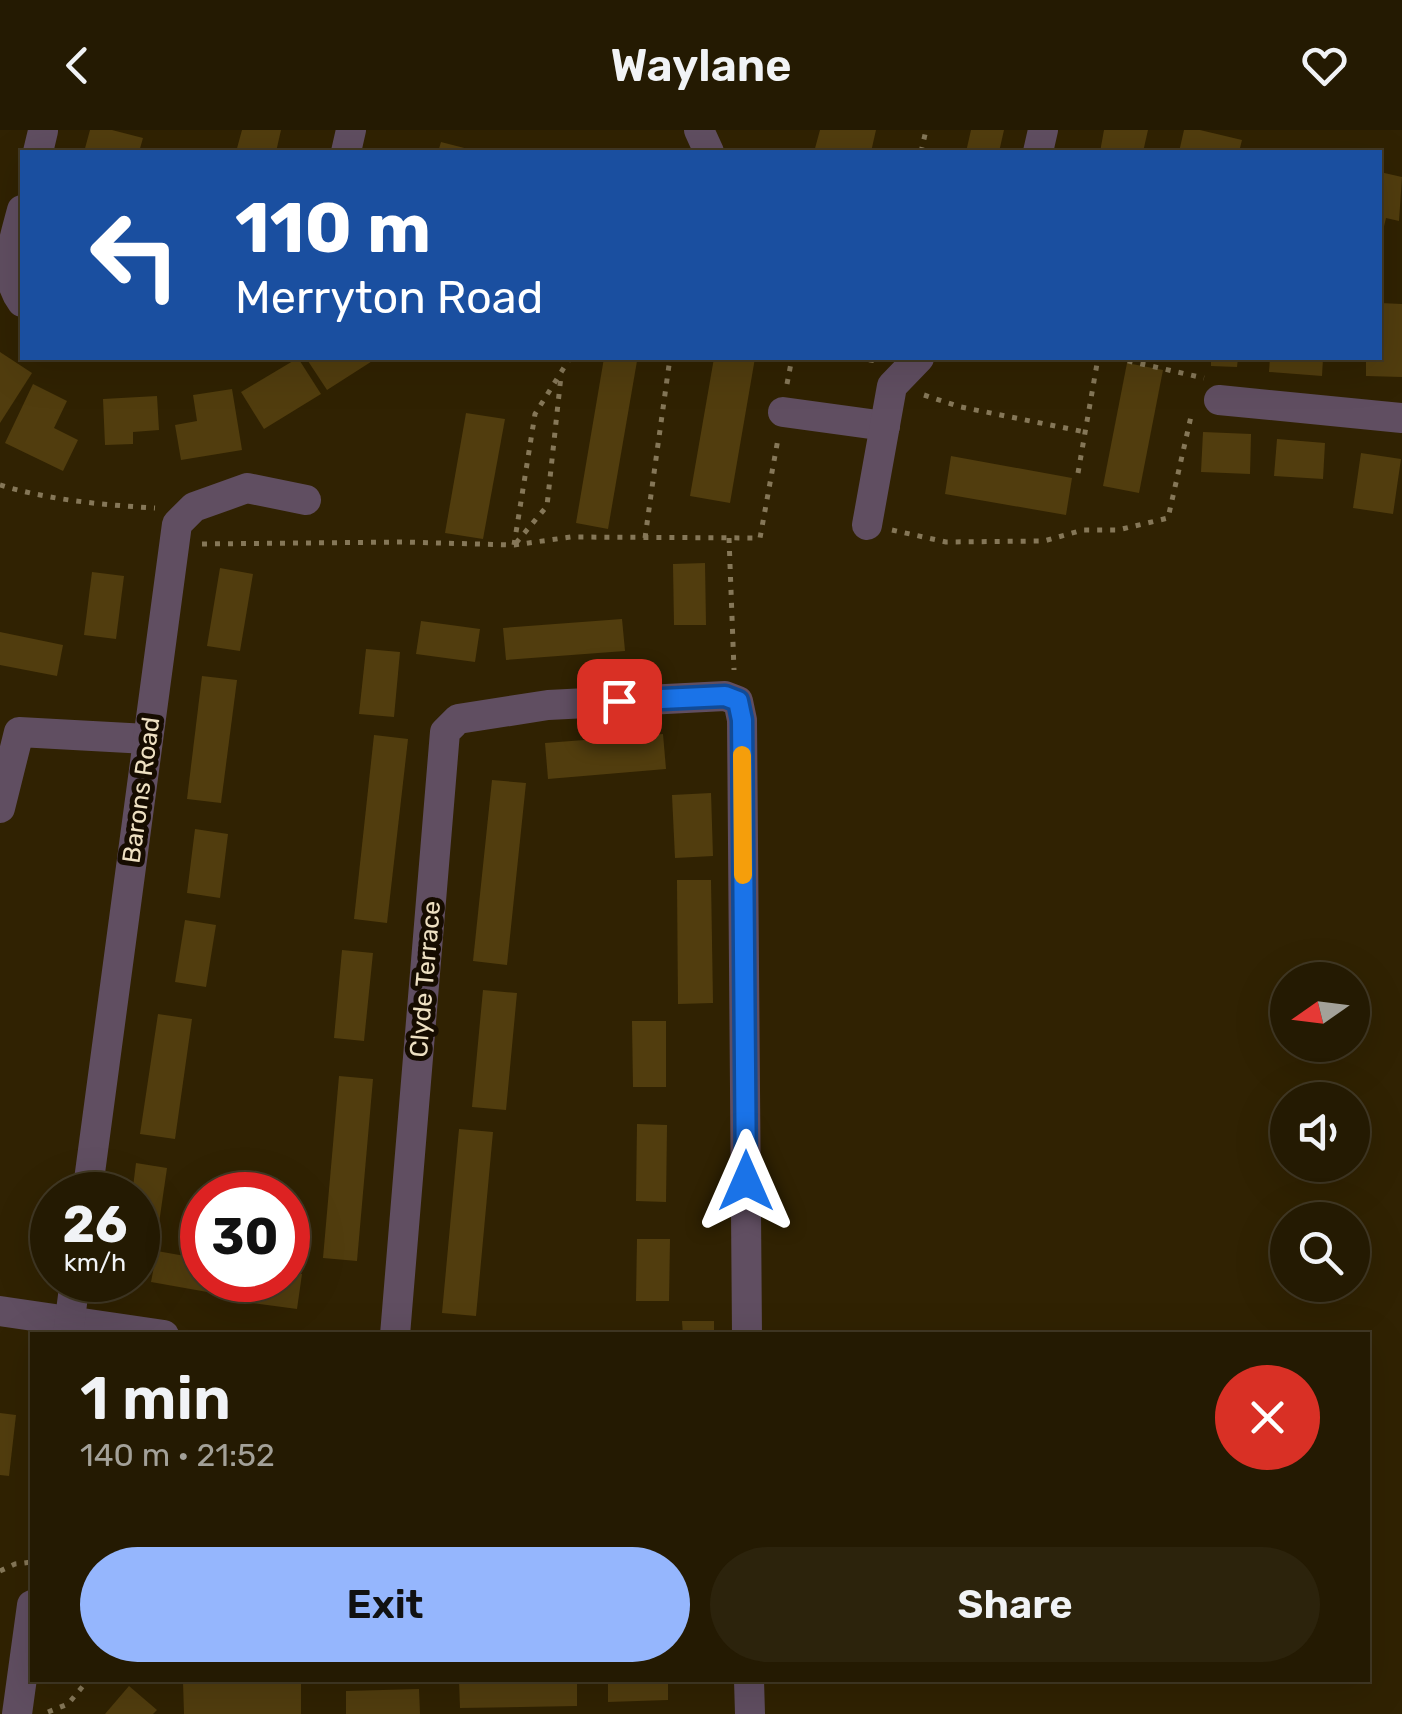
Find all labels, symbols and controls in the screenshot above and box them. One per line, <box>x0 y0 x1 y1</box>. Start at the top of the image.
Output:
icon: back <box>50 38 105 93</box>
icon: heart <box>1297 38 1352 93</box>
text: Waylane <box>610 39 792 92</box>
text: 110 m <box>235 187 431 270</box>
icon: left <box>70 190 200 320</box>
text: Merryton Road <box>235 271 543 324</box>
pin <box>577 659 662 744</box>
icon: arrive <box>592 674 647 729</box>
street label: Barons Road <box>116 715 166 865</box>
street label: Clyde Terrace <box>404 900 446 1058</box>
north arrow <box>1270 962 1370 1062</box>
map controls <box>1270 962 1370 1302</box>
button: sound <box>1270 1082 1370 1182</box>
position arrow <box>694 1129 798 1233</box>
speed limit sign: 30 <box>180 1172 310 1302</box>
text: 26 <box>62 1195 128 1255</box>
button: search <box>1270 1202 1370 1302</box>
text: km/h <box>64 1248 126 1277</box>
text: 1 min <box>80 1363 231 1434</box>
button: close <box>1215 1365 1320 1470</box>
text: 140 m · 21:52 <box>80 1436 275 1474</box>
button: Exit <box>80 1547 690 1662</box>
button: Share <box>710 1547 1320 1662</box>

